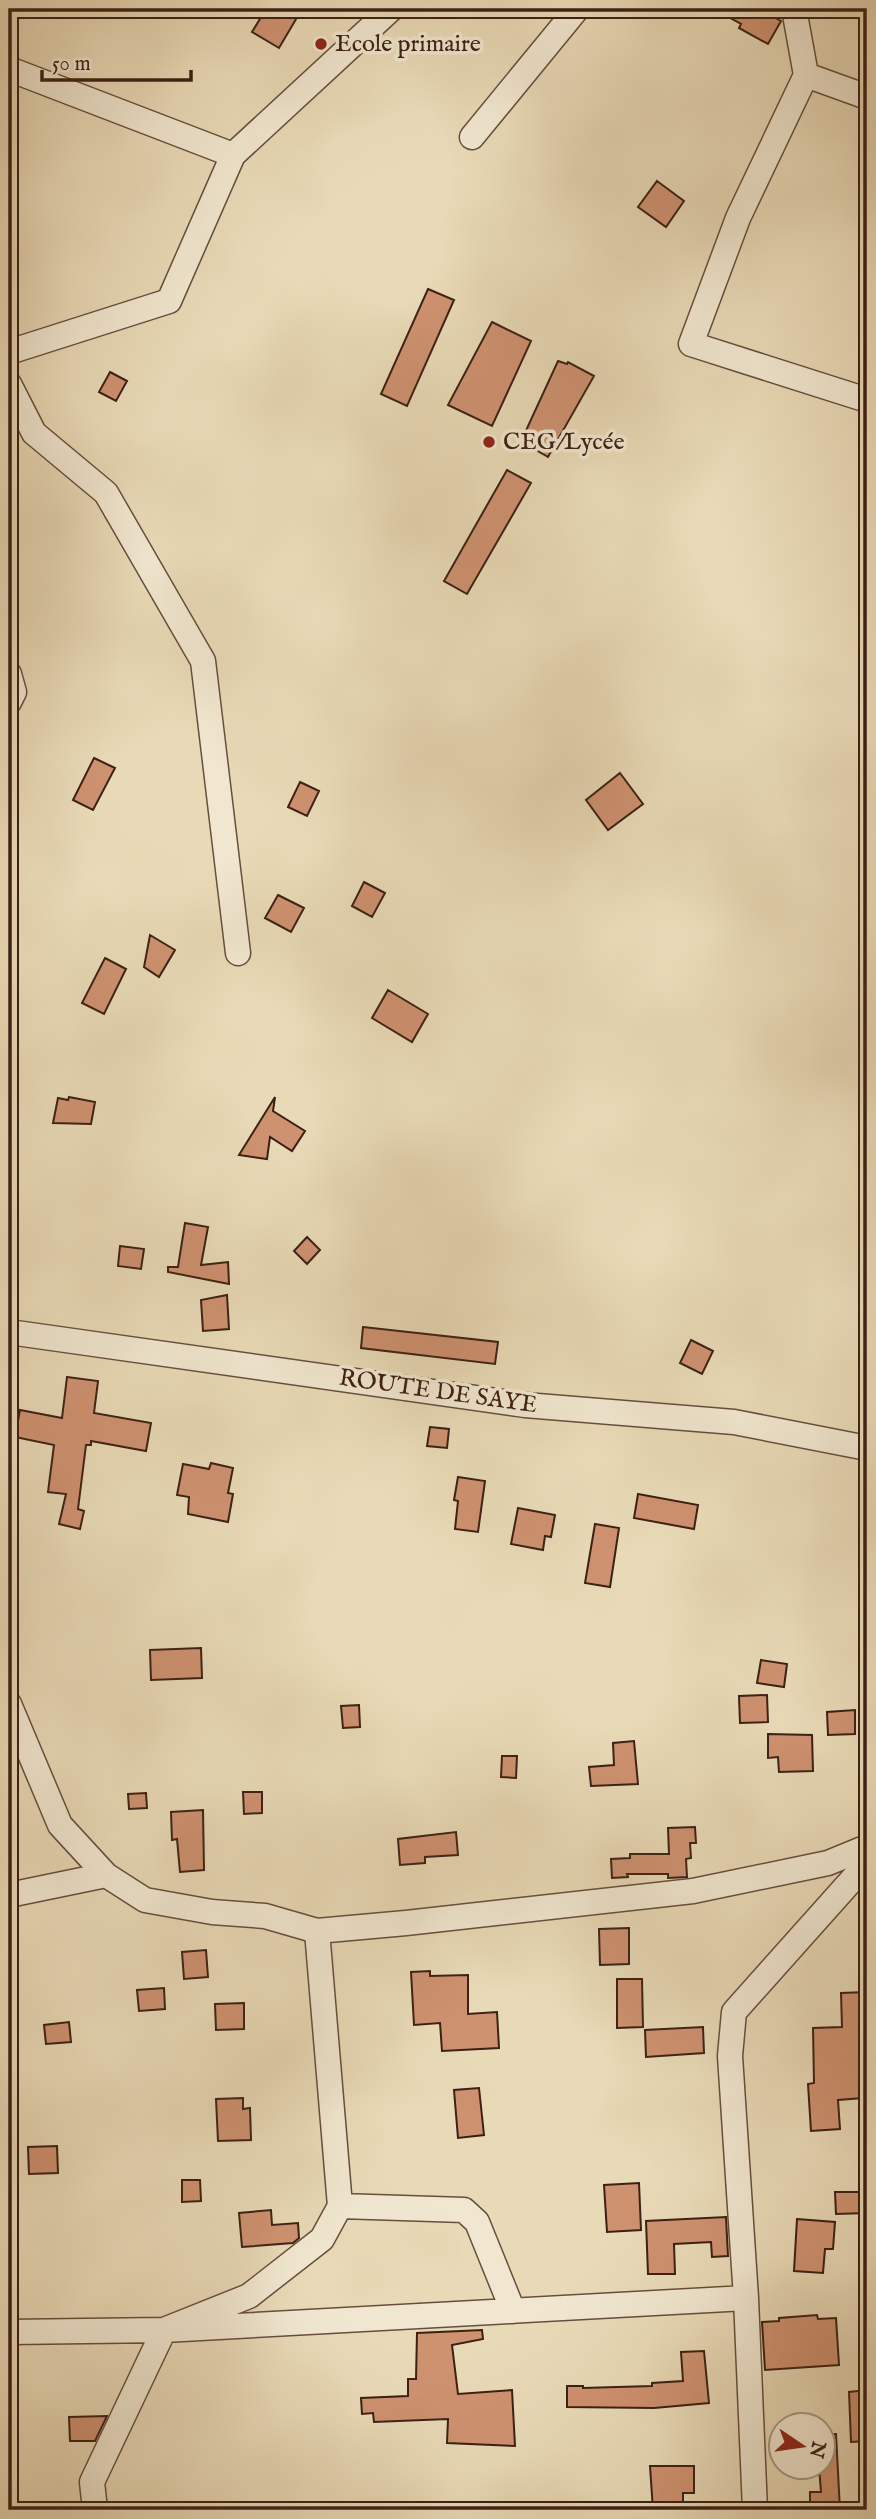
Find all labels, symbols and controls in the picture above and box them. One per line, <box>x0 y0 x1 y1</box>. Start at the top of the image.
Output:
place label: Ecole primaire <box>335 29 481 60</box>
marker: Ecole primaire <box>313 36 329 52</box>
scale bar <box>42 38 191 82</box>
text: 50 m <box>52 51 91 78</box>
place label: CEG/Lycée <box>503 427 624 458</box>
marker: CEG/Lycée <box>481 434 497 450</box>
street label: ROUTE DE SAYE <box>337 1363 539 1421</box>
north arrow <box>768 2410 838 2480</box>
text: N <box>803 2438 830 2461</box>

